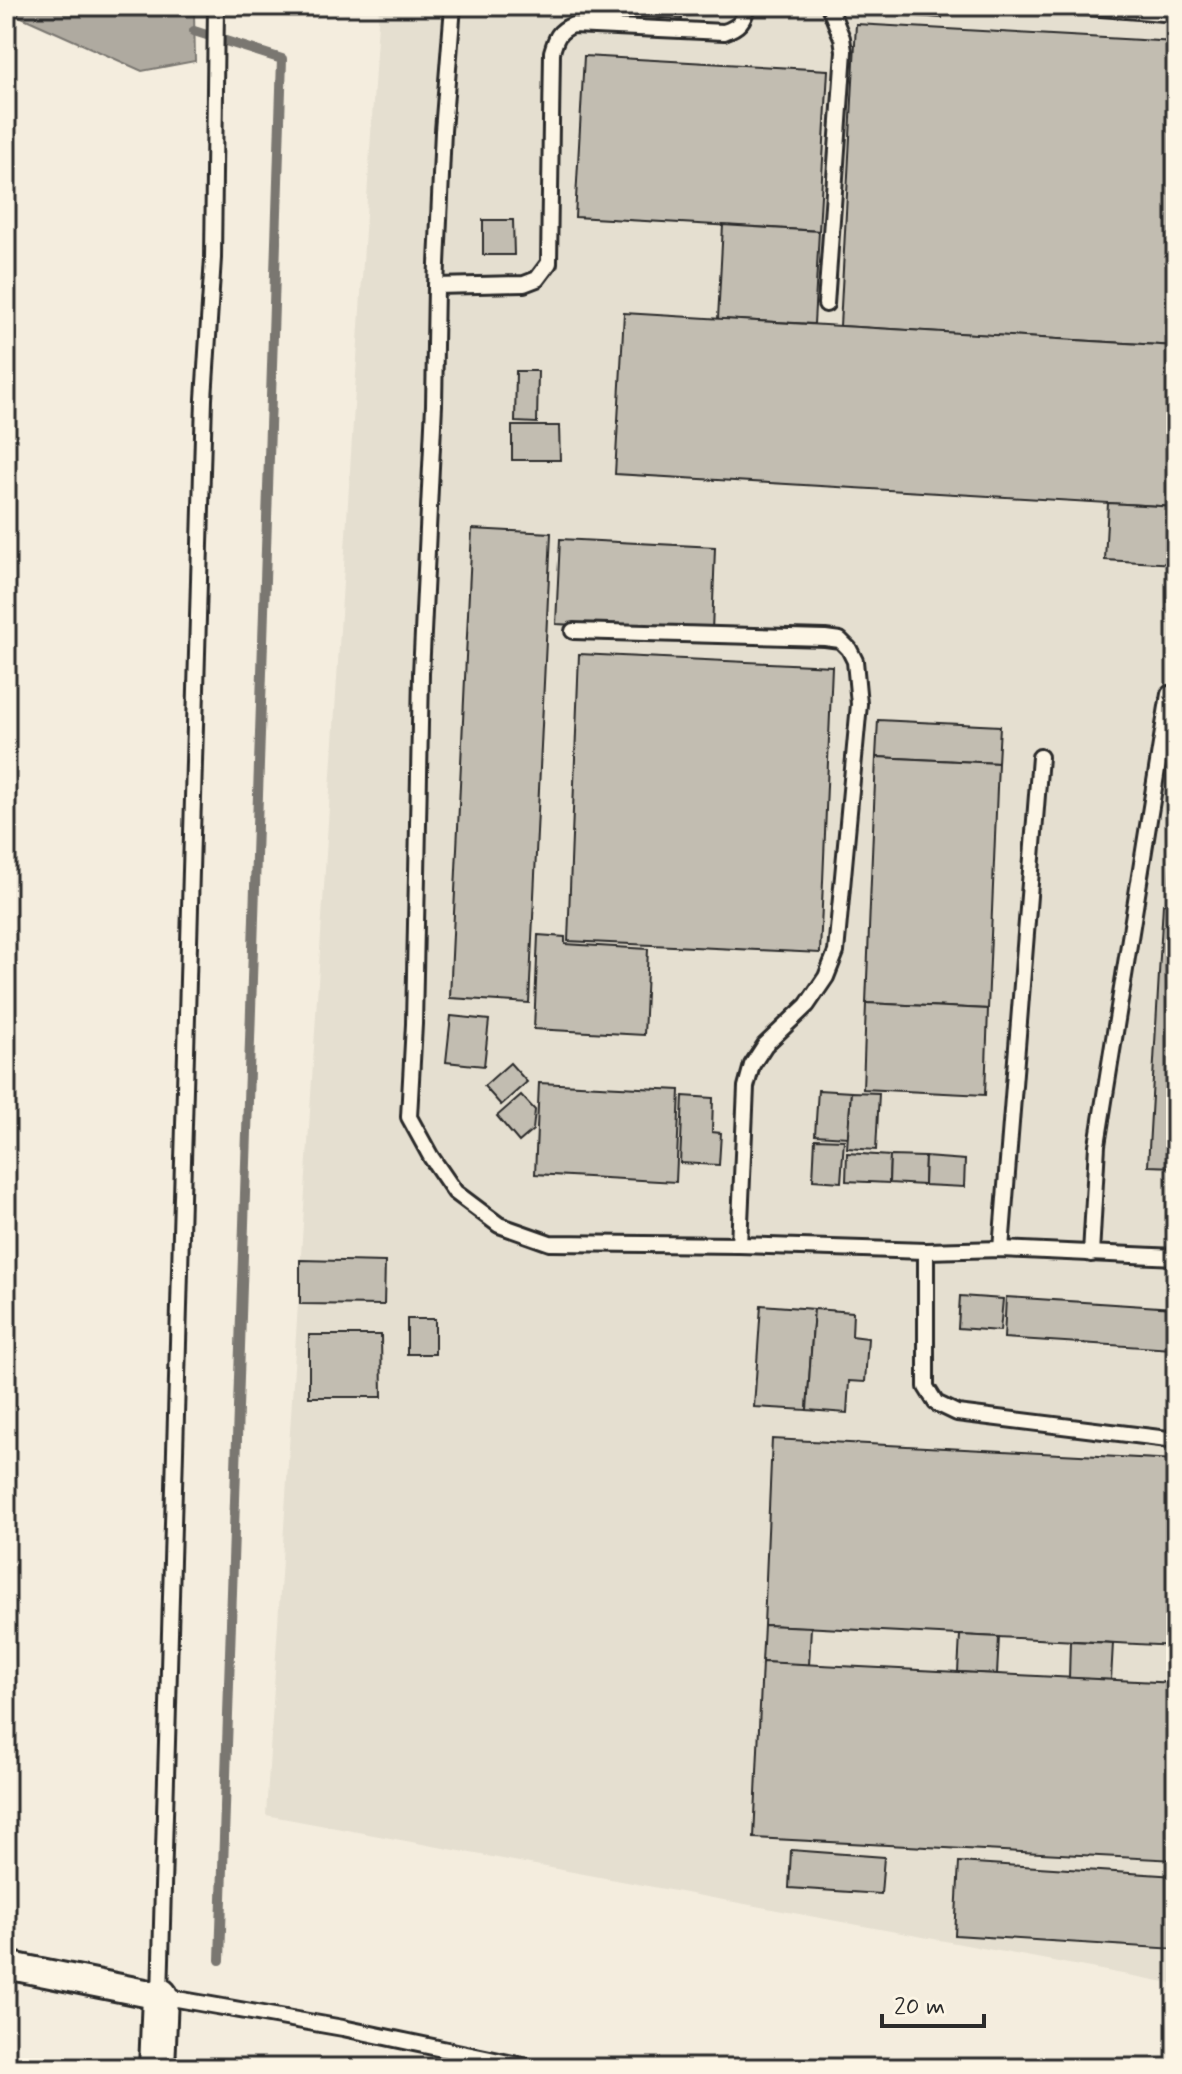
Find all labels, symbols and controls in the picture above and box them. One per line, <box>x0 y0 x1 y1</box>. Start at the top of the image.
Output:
scale bar <box>882 1978 984 2028</box>
text: 20 m <box>894 1992 945 2023</box>

